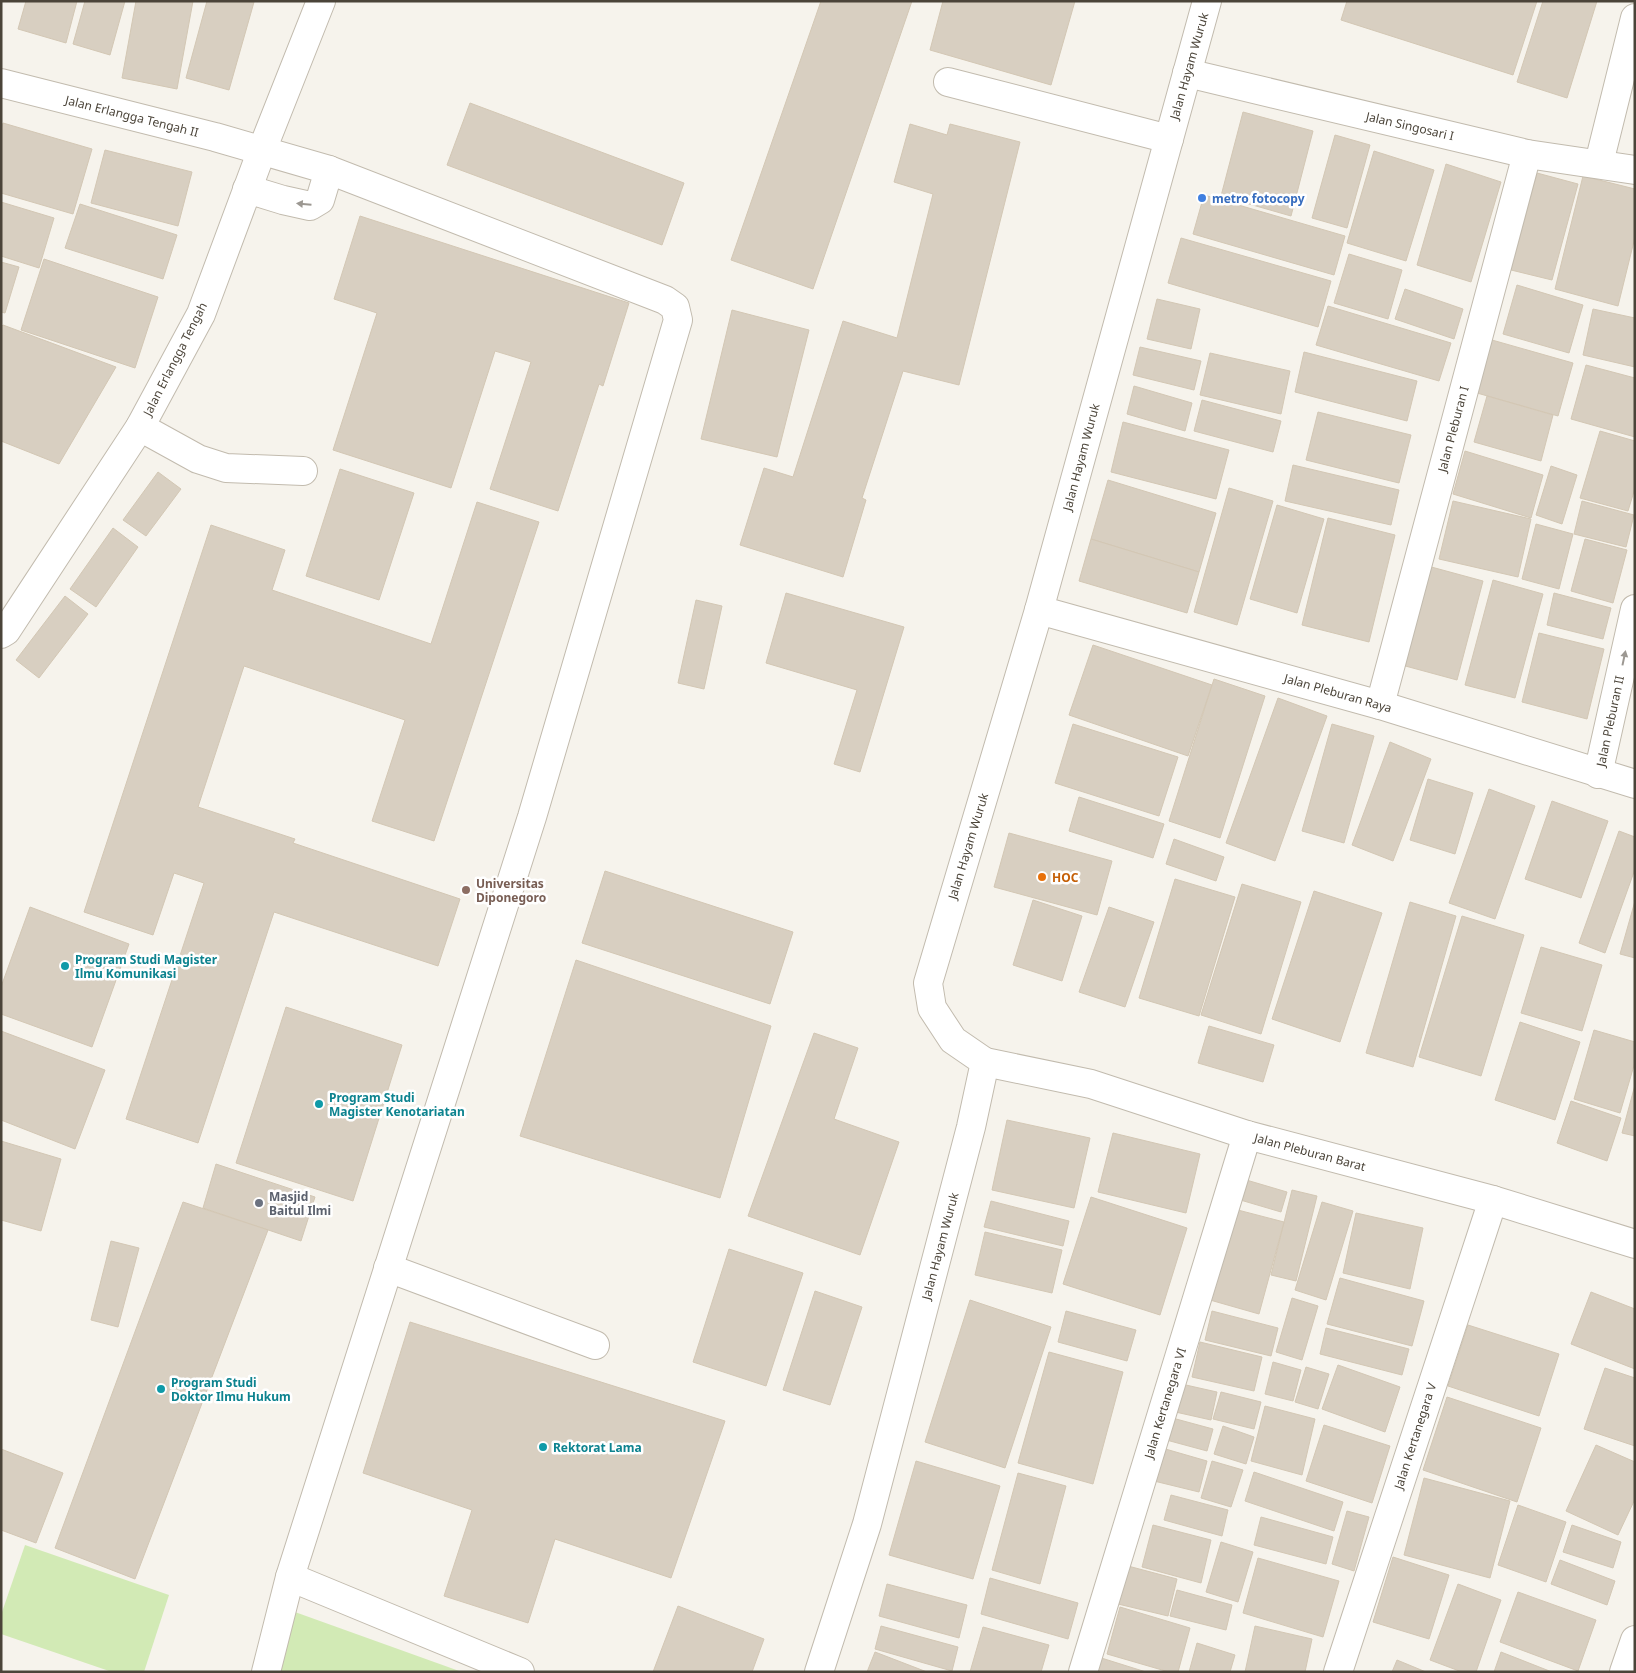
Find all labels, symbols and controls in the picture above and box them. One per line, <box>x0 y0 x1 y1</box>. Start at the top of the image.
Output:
street label: Jalan Hayam Wuruk <box>1165 10 1213 122</box>
street label: Jalan Erlangga Tengah II <box>63 91 200 141</box>
street label: Jalan Singosari I <box>1363 107 1456 144</box>
place label: metro fotocopy <box>1212 190 1305 207</box>
marker: metro fotocopy <box>1196 192 1208 204</box>
one-way arrow <box>296 199 312 207</box>
street label: Jalan Erlangga Tengah <box>139 299 211 420</box>
street label: Jalan Pleburan I <box>1433 384 1473 475</box>
street label: Jalan Hayam Wuruk <box>1058 401 1104 514</box>
one-way arrow <box>1620 650 1628 666</box>
street label: Jalan Pleburan Raya <box>1281 669 1394 717</box>
street label: Jalan Pleburan II <box>1592 674 1628 769</box>
street label: Jalan Hayam Wuruk <box>943 790 992 902</box>
place label: HOC <box>1052 869 1079 886</box>
marker: HOC <box>1036 871 1048 883</box>
place label: Universitas Diponegoro <box>476 875 546 906</box>
marker: Universitas Diponegoro <box>460 884 472 896</box>
place label: Program Studi Magister Ilmu Komunikasi <box>75 951 218 982</box>
marker: Program Studi Magister Ilmu Komunikasi <box>59 960 71 972</box>
place label: Program Studi Magister Kenotariatan <box>329 1089 465 1120</box>
marker: Program Studi Magister Kenotariatan <box>313 1098 325 1110</box>
street label: Jalan Pleburan Barat <box>1251 1129 1368 1175</box>
place label: Masjid Baitul Ilmi <box>269 1188 331 1219</box>
street label: Jalan Hayam Wuruk <box>917 1190 963 1303</box>
marker: Masjid Baitul Ilmi <box>253 1197 265 1209</box>
street label: Jalan Kertanegara VI <box>1140 1346 1190 1461</box>
place label: Program Studi Doktor Ilmu Hukum <box>171 1374 291 1405</box>
street label: Jalan Kertanegara V <box>1390 1380 1440 1492</box>
marker: Program Studi Doktor Ilmu Hukum <box>155 1383 167 1395</box>
place label: Rektorat Lama <box>553 1439 642 1456</box>
marker: Rektorat Lama <box>537 1441 549 1453</box>

